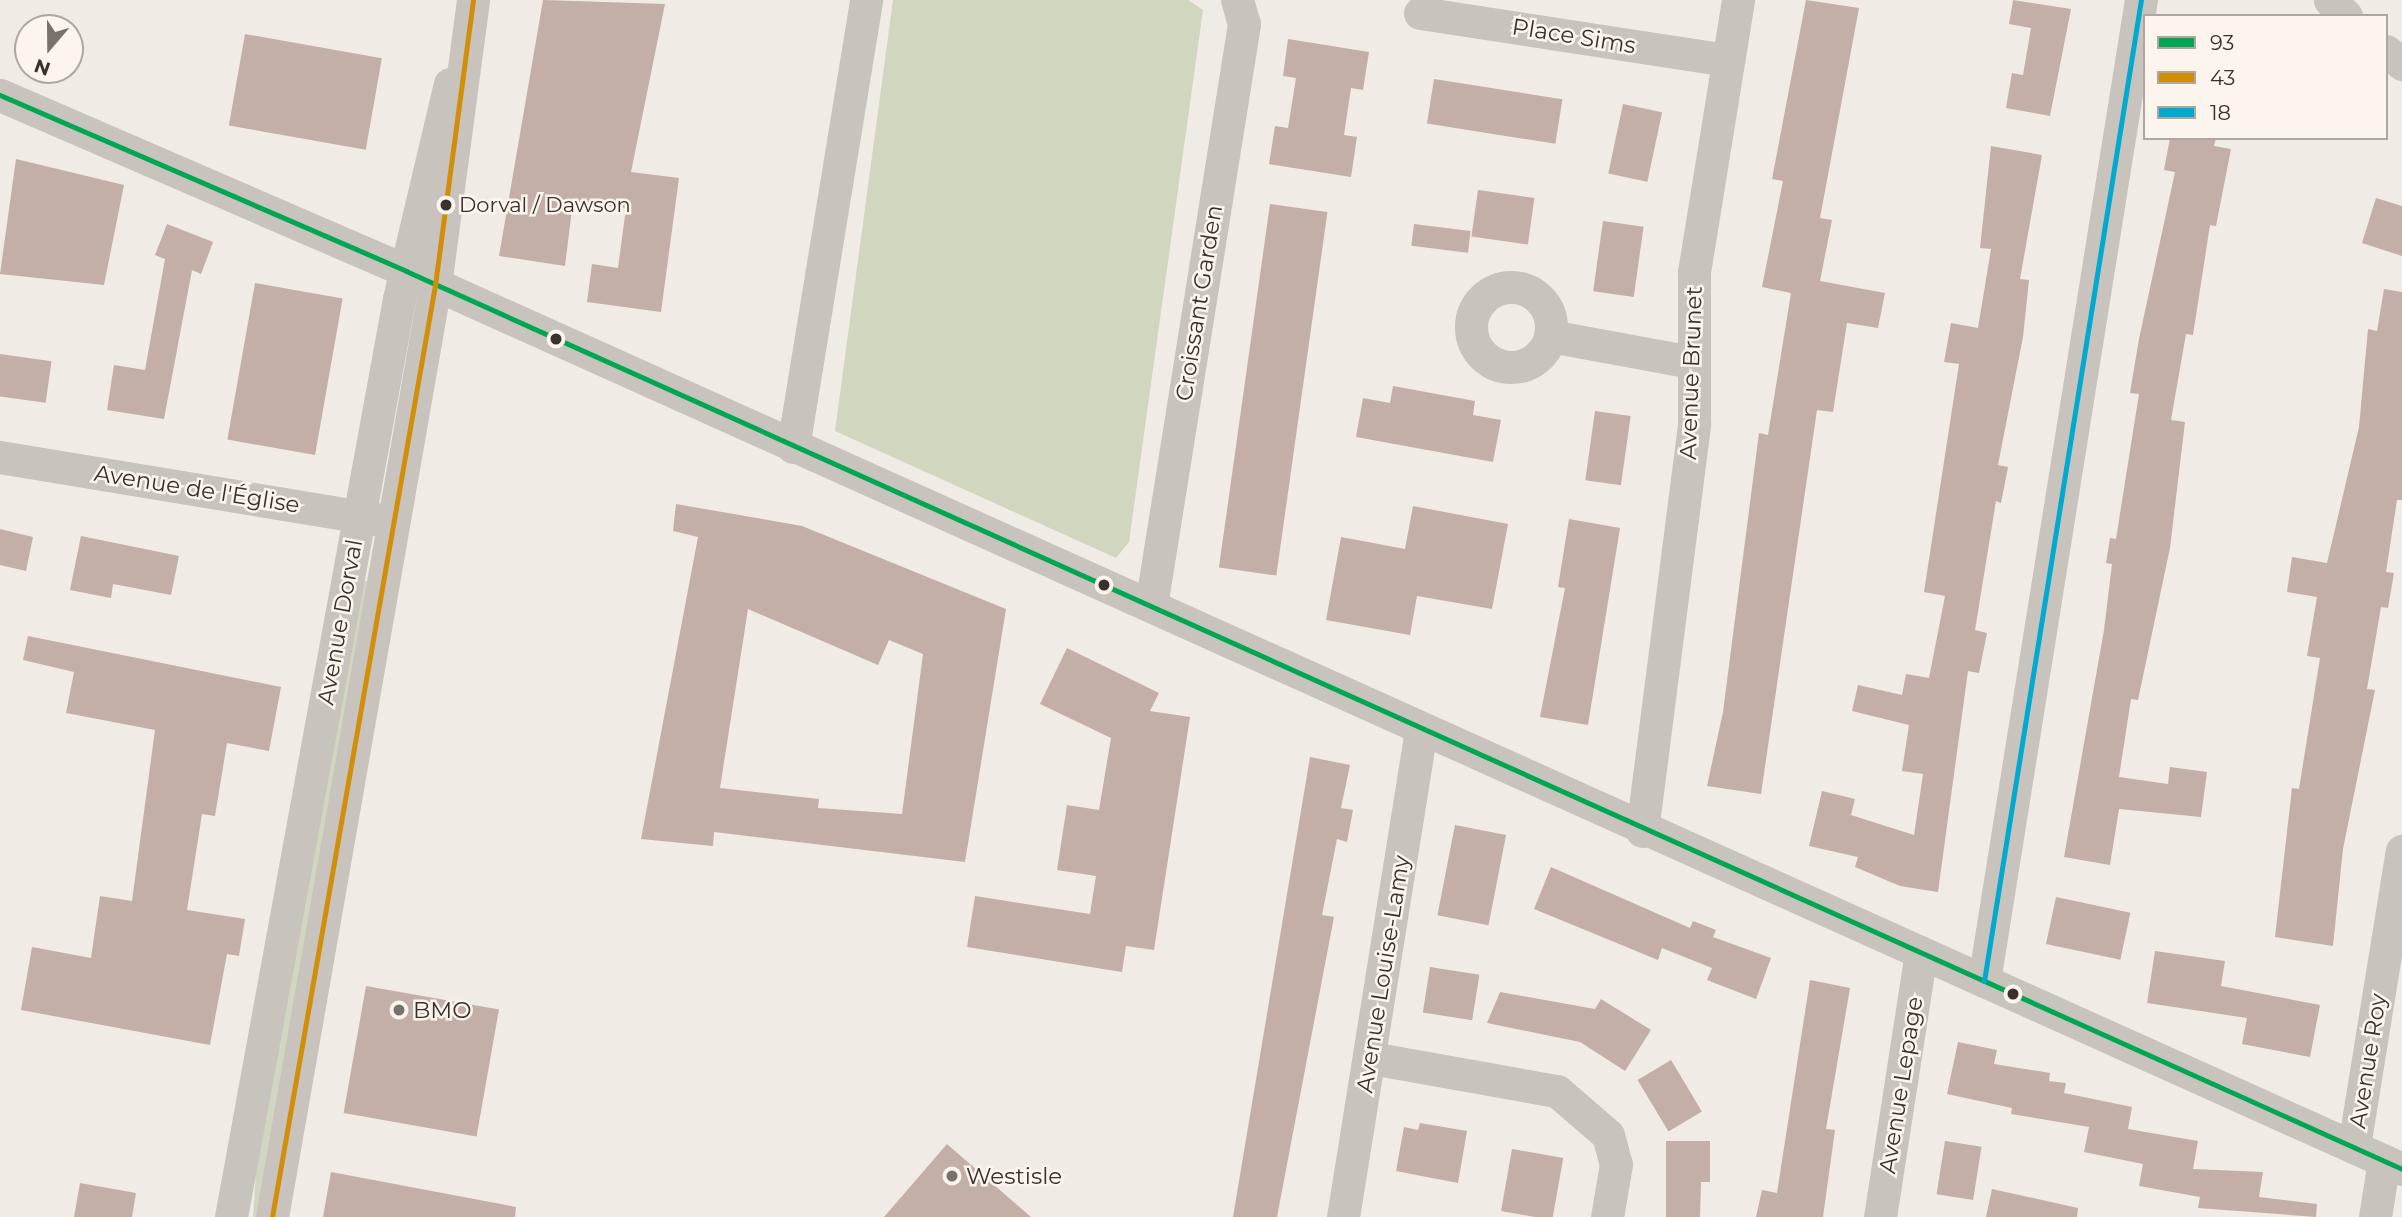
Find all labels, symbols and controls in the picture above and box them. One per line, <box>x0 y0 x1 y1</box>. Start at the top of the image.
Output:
street label: Place Sims <box>1510 13 1638 59</box>
north arrow <box>14 14 84 84</box>
legend <box>2143 14 2388 140</box>
text: 93 <box>2210 30 2234 55</box>
text: N <box>31 54 53 81</box>
text: 43 <box>2210 65 2235 90</box>
text: 18 <box>2210 100 2231 125</box>
place label: Dorval / Dawson <box>459 192 631 218</box>
marker: Dorval / Dawson <box>439 198 453 212</box>
street label: Croissant Garden <box>1170 203 1228 403</box>
street label: Avenue Brunet <box>1674 286 1708 460</box>
unlabelled marker <box>549 332 563 346</box>
street label: Avenue de l'Église <box>92 459 302 519</box>
street label: Avenue Dorval <box>312 537 368 707</box>
unlabelled marker <box>1097 578 1111 592</box>
street label: Avenue Louise-Lamy <box>1351 853 1415 1095</box>
unlabelled marker <box>2006 987 2020 1001</box>
street label: Avenue Roy <box>2344 992 2392 1130</box>
street label: Avenue Lepage <box>1873 995 1929 1175</box>
place label: BMO <box>413 996 472 1024</box>
marker: BMO <box>391 1002 407 1018</box>
place label: Westisle <box>966 1162 1062 1190</box>
marker: Westisle <box>944 1168 960 1184</box>

